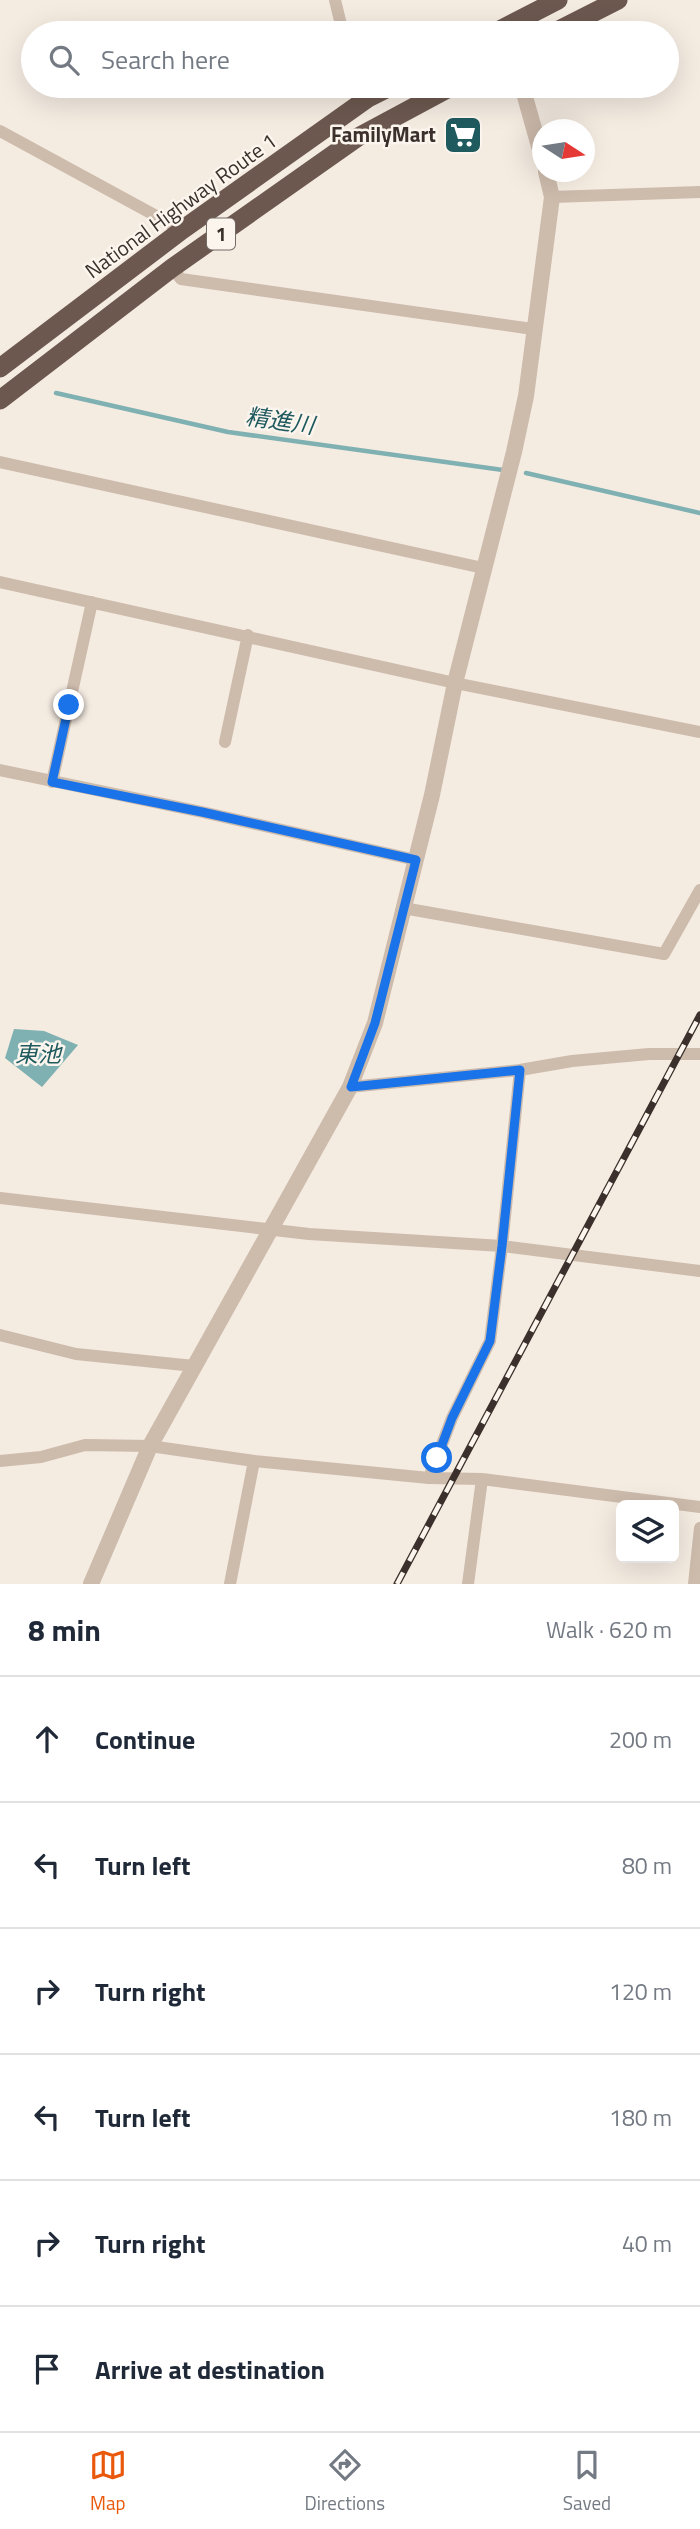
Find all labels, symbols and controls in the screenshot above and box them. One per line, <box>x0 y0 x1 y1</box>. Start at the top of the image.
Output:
search box <box>21 21 679 98</box>
text: Search here <box>101 40 230 79</box>
icon: search <box>45 41 83 79</box>
supermarket icon: FamilyMart <box>442 114 484 156</box>
place label: FamilyMart <box>331 118 436 150</box>
north arrow <box>532 119 595 182</box>
street label: National Highway Route 1 <box>80 128 282 284</box>
road number: 1 <box>207 218 235 250</box>
water label: 精進川 <box>243 398 320 443</box>
route end <box>53 689 84 720</box>
water label: 東池 <box>15 1036 63 1071</box>
route start <box>421 1442 452 1473</box>
map controls <box>616 1500 679 1563</box>
button: layers <box>616 1500 679 1563</box>
text: 8 min <box>28 1607 101 1653</box>
text: Walk · 620 m <box>546 1612 672 1647</box>
icon: ahead <box>28 1720 66 1758</box>
text: Continue <box>95 1720 195 1759</box>
text: 200 m <box>609 1722 672 1757</box>
icon: left <box>28 1846 66 1884</box>
text: Turn left <box>95 1846 190 1885</box>
text: 80 m <box>622 1848 672 1883</box>
icon: right <box>28 1972 66 2010</box>
text: Turn right <box>95 1972 206 2011</box>
text: 120 m <box>609 1974 672 2009</box>
icon: left <box>28 2098 66 2136</box>
text: Turn left <box>95 2098 190 2137</box>
text: 180 m <box>609 2100 672 2135</box>
icon: right <box>28 2224 66 2262</box>
text: Turn right <box>95 2224 206 2263</box>
text: 40 m <box>622 2226 672 2261</box>
icon: arrive <box>28 2350 66 2388</box>
text: Arrive at destination <box>95 2350 325 2389</box>
tab: Map <box>89 2446 127 2517</box>
tab: Directions <box>305 2446 385 2517</box>
tab: Saved <box>563 2446 611 2517</box>

